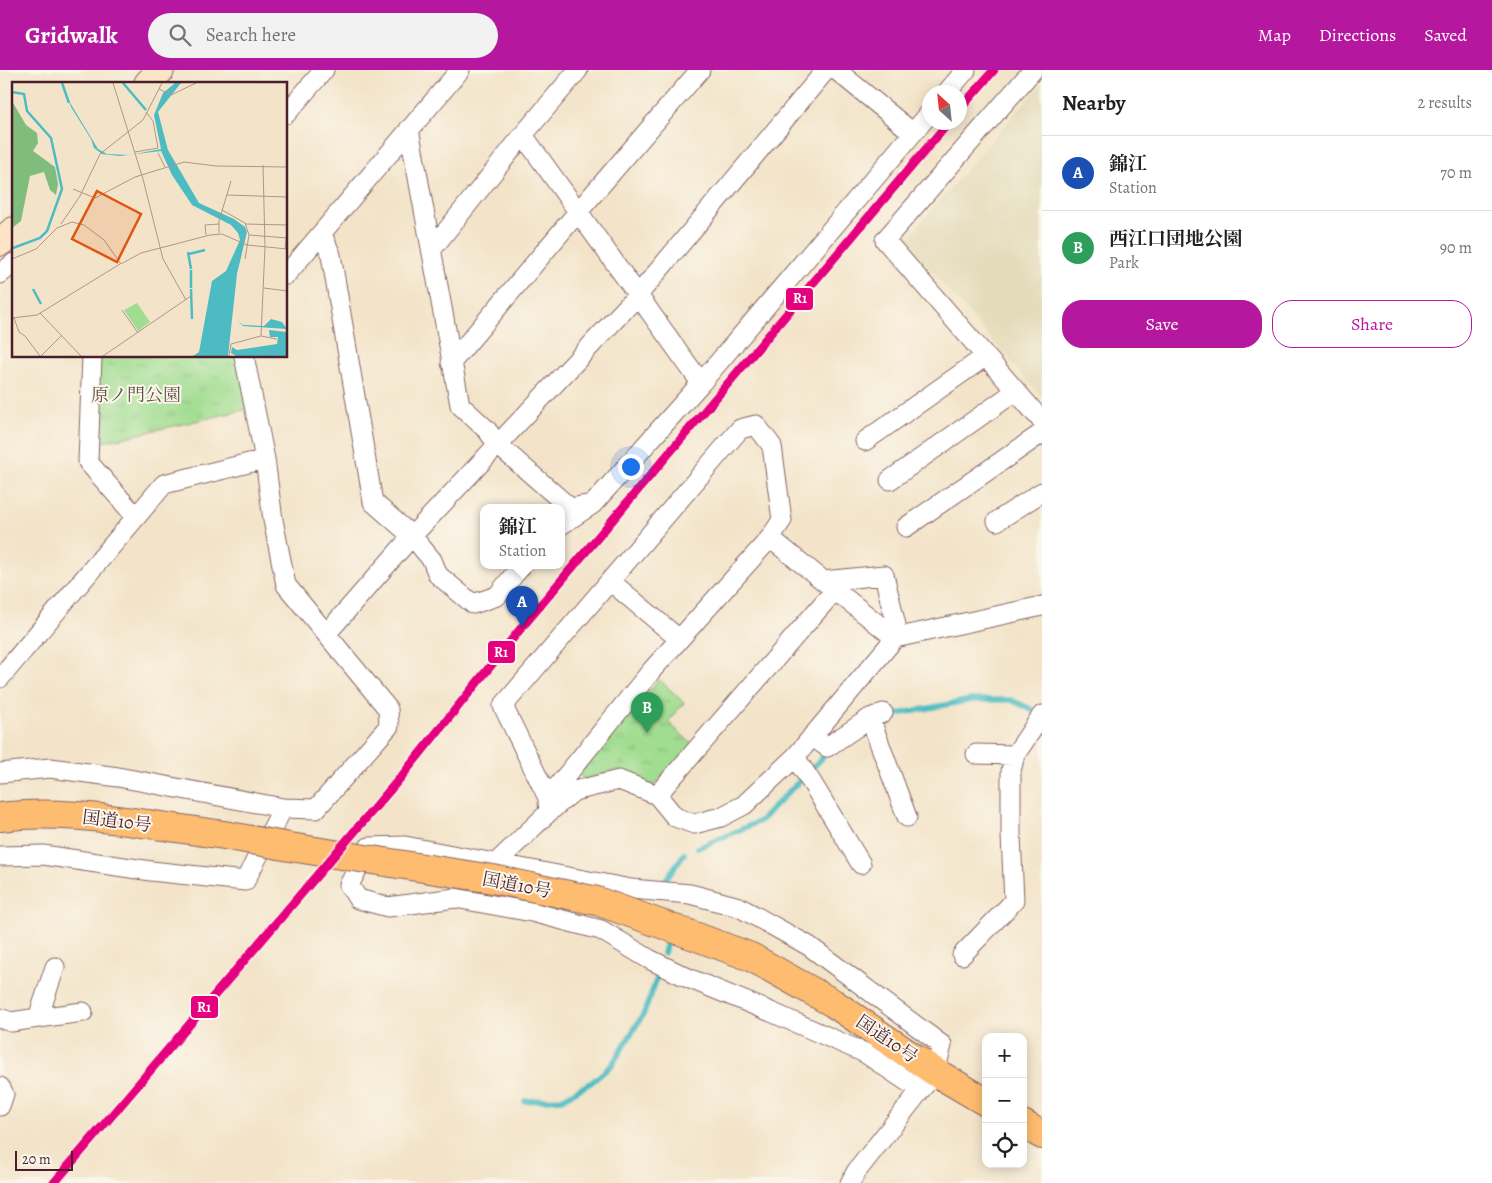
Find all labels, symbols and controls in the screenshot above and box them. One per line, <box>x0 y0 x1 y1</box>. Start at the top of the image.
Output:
search box <box>148 13 498 58</box>
text: Gridwalk <box>25 19 118 51</box>
icon: search <box>166 21 194 49</box>
text: Search here <box>206 22 296 48</box>
text: Map <box>1258 23 1291 47</box>
text: Directions <box>1319 23 1396 47</box>
text: Saved <box>1424 23 1467 47</box>
inset map <box>12 82 288 358</box>
north arrow <box>922 85 967 130</box>
text: Nearby <box>1062 89 1125 117</box>
text: 2 results <box>1417 92 1472 114</box>
text: 錦江 <box>1109 151 1147 177</box>
text: A <box>1073 162 1083 184</box>
text: 70 m <box>1440 162 1472 184</box>
text: Station <box>1109 177 1157 199</box>
text: 西江口団地公園 <box>1109 226 1242 252</box>
text: B <box>1073 237 1083 259</box>
text: 90 m <box>1440 237 1472 259</box>
text: Park <box>1109 252 1139 274</box>
line badge: R1 <box>785 287 814 311</box>
text: R1 <box>793 289 807 308</box>
button: Save <box>1062 300 1262 348</box>
button: Share <box>1272 300 1472 348</box>
park label: 原ノ門公園 <box>91 383 181 407</box>
your location <box>618 454 644 480</box>
popup <box>480 504 565 569</box>
text: 錦江 <box>499 514 537 540</box>
text: Station <box>499 540 546 562</box>
pin: A <box>506 586 538 627</box>
line badge: R1 <box>487 640 516 664</box>
text: R1 <box>494 643 508 662</box>
pin: B <box>631 692 663 733</box>
street label: 国道10号 <box>81 805 153 837</box>
street label: 国道10号 <box>480 867 554 903</box>
line badge: R1 <box>190 995 219 1019</box>
text: R1 <box>197 998 211 1017</box>
street label: 国道10号 <box>851 1010 923 1068</box>
map controls <box>982 1033 1027 1168</box>
button: + <box>982 1033 1027 1078</box>
button: − <box>982 1078 1027 1123</box>
button: locate <box>982 1123 1027 1168</box>
scale bar <box>15 1148 72 1171</box>
text: 20 m <box>22 1150 51 1169</box>

